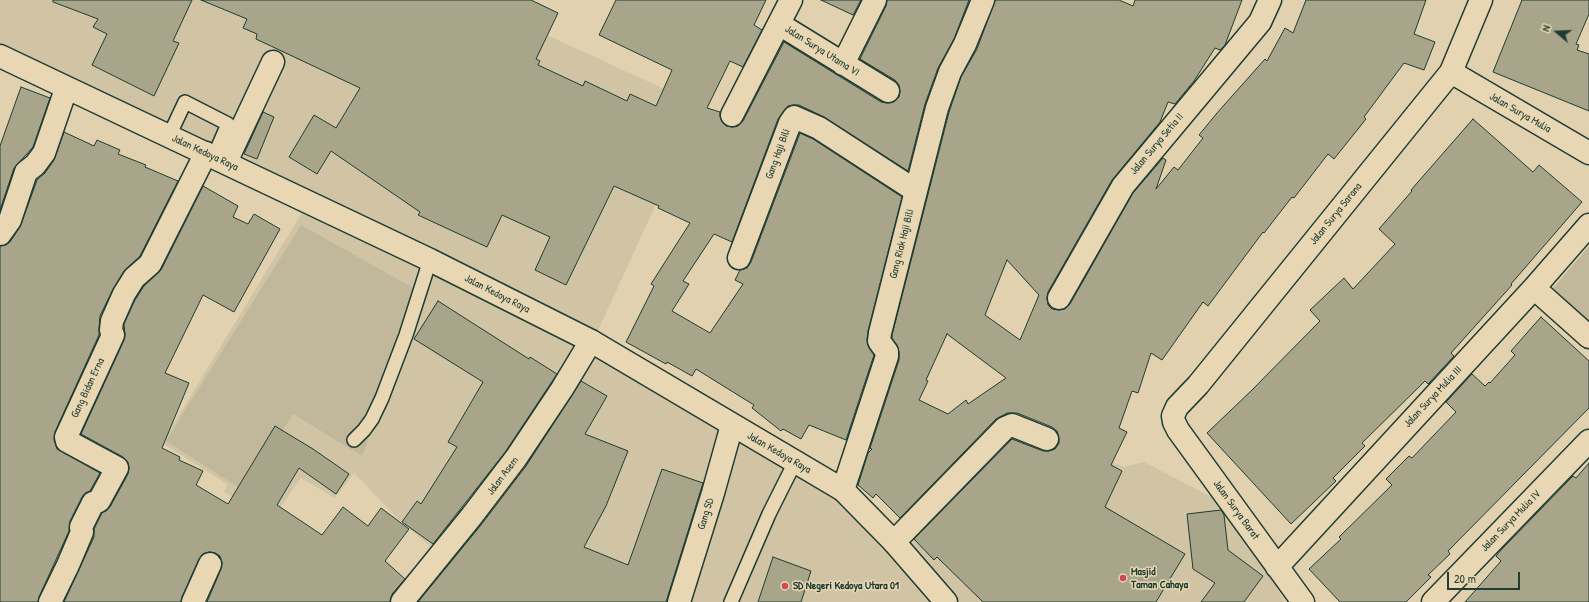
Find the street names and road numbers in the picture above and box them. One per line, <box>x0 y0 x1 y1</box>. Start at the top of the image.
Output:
street label: Jalan Surya Utama VI <box>782 23 862 79</box>
street label: Jalan Surya Mulia <box>1487 90 1553 136</box>
street label: Jalan Surya Setia II <box>1128 111 1186 177</box>
street label: Gang Haji Bili <box>763 127 793 181</box>
street label: Jalan Kedoya Raya <box>170 132 240 174</box>
street label: Jalan Surya Sarana <box>1307 181 1365 247</box>
street label: Gang Riak Haji Bili <box>887 208 917 280</box>
street label: Jalan Kedoya Raya <box>462 272 532 316</box>
street label: Gang Bidan Erna <box>68 356 108 420</box>
street label: Jalan Surya Mulia III <box>1401 364 1465 430</box>
street label: Jalan Kedoya Raya <box>745 429 813 477</box>
street label: Jalan Asem <box>484 454 522 498</box>
street label: Jalan Surya Barat <box>1210 478 1262 542</box>
street label: Jalan Surya Mulia IV <box>1478 488 1544 554</box>
street label: Gang SD <box>695 497 717 531</box>

